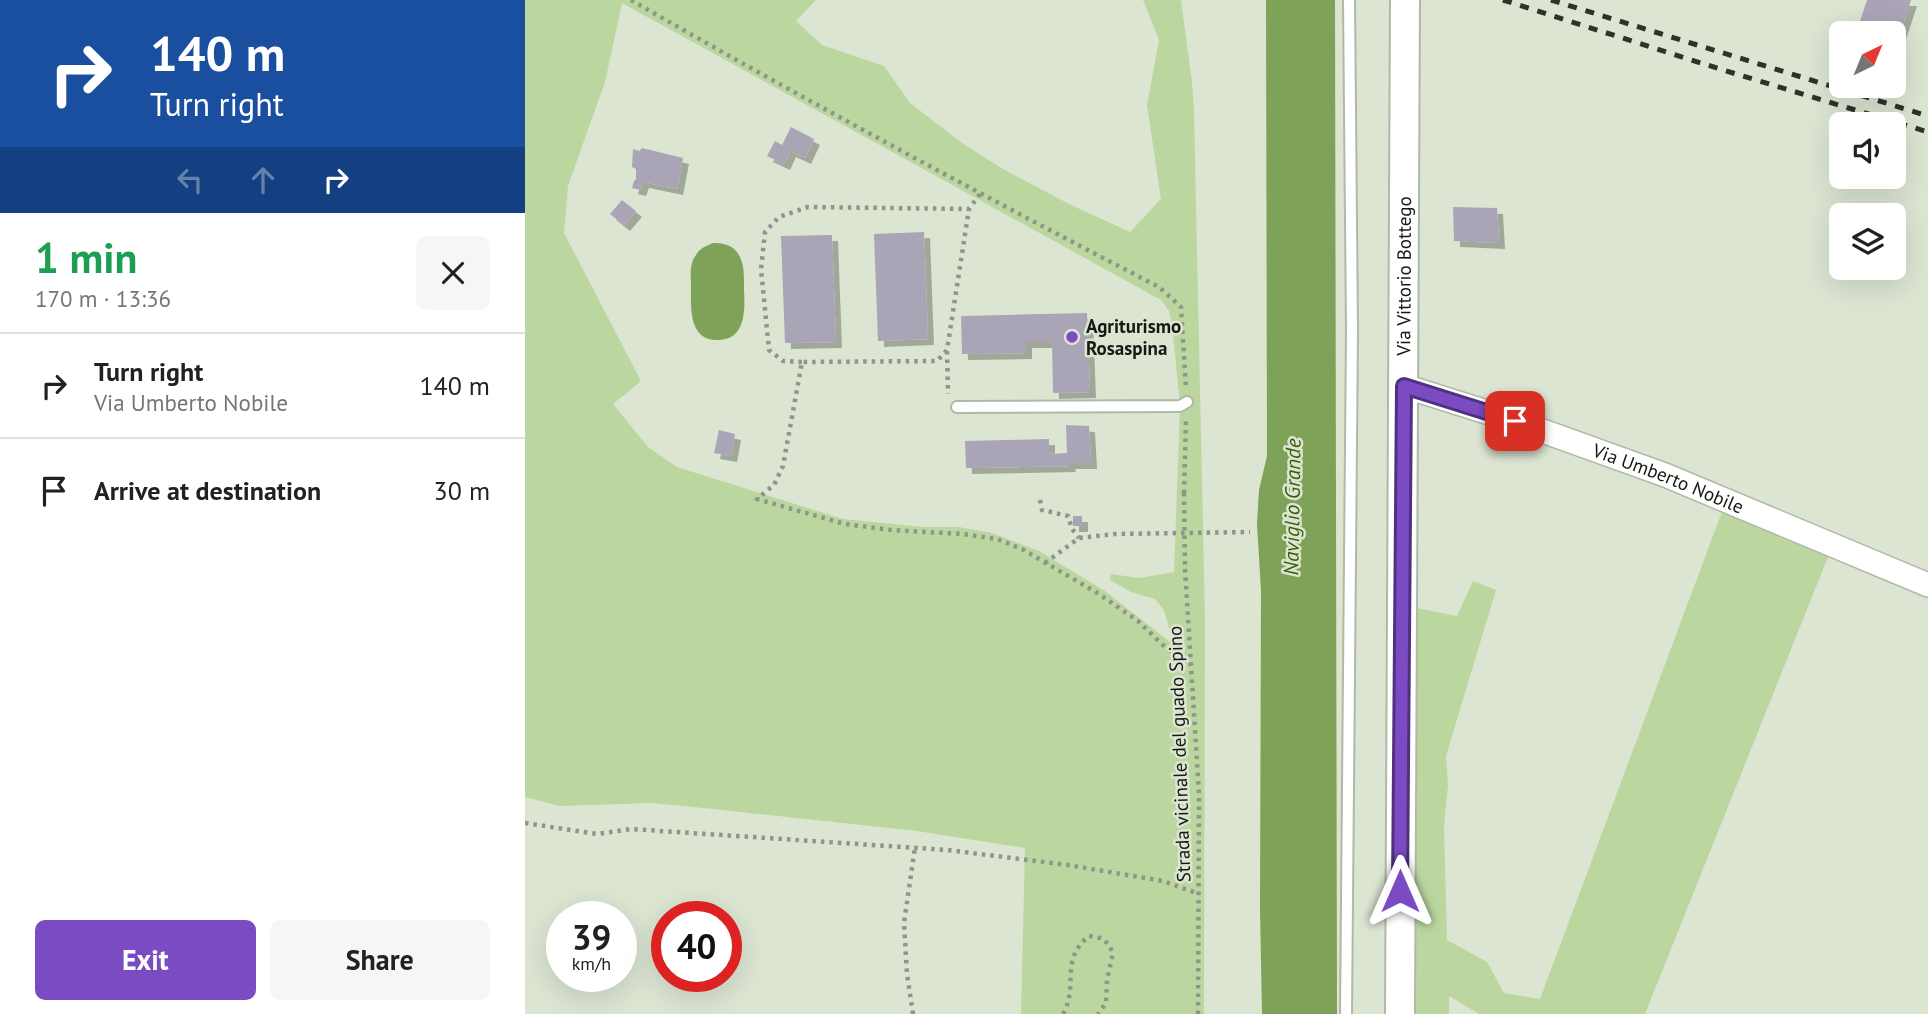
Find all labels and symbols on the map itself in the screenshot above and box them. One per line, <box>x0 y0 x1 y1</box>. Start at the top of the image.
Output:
north arrow <box>1829 21 1906 98</box>
street label: Via Vittorio Bottego <box>1391 196 1416 357</box>
place label: Agriturismo Rosaspina <box>1086 314 1181 360</box>
marker: Agriturismo Rosaspina <box>1064 329 1080 345</box>
pin <box>1485 391 1545 451</box>
water label: Naviglio Grande <box>1277 438 1307 576</box>
street label: Via Umberto Nobile <box>1589 438 1747 519</box>
street label: Strada vicinale del guado Spino <box>1163 625 1195 883</box>
position arrow <box>1363 854 1437 928</box>
speed limit sign: 40 <box>651 901 742 992</box>

